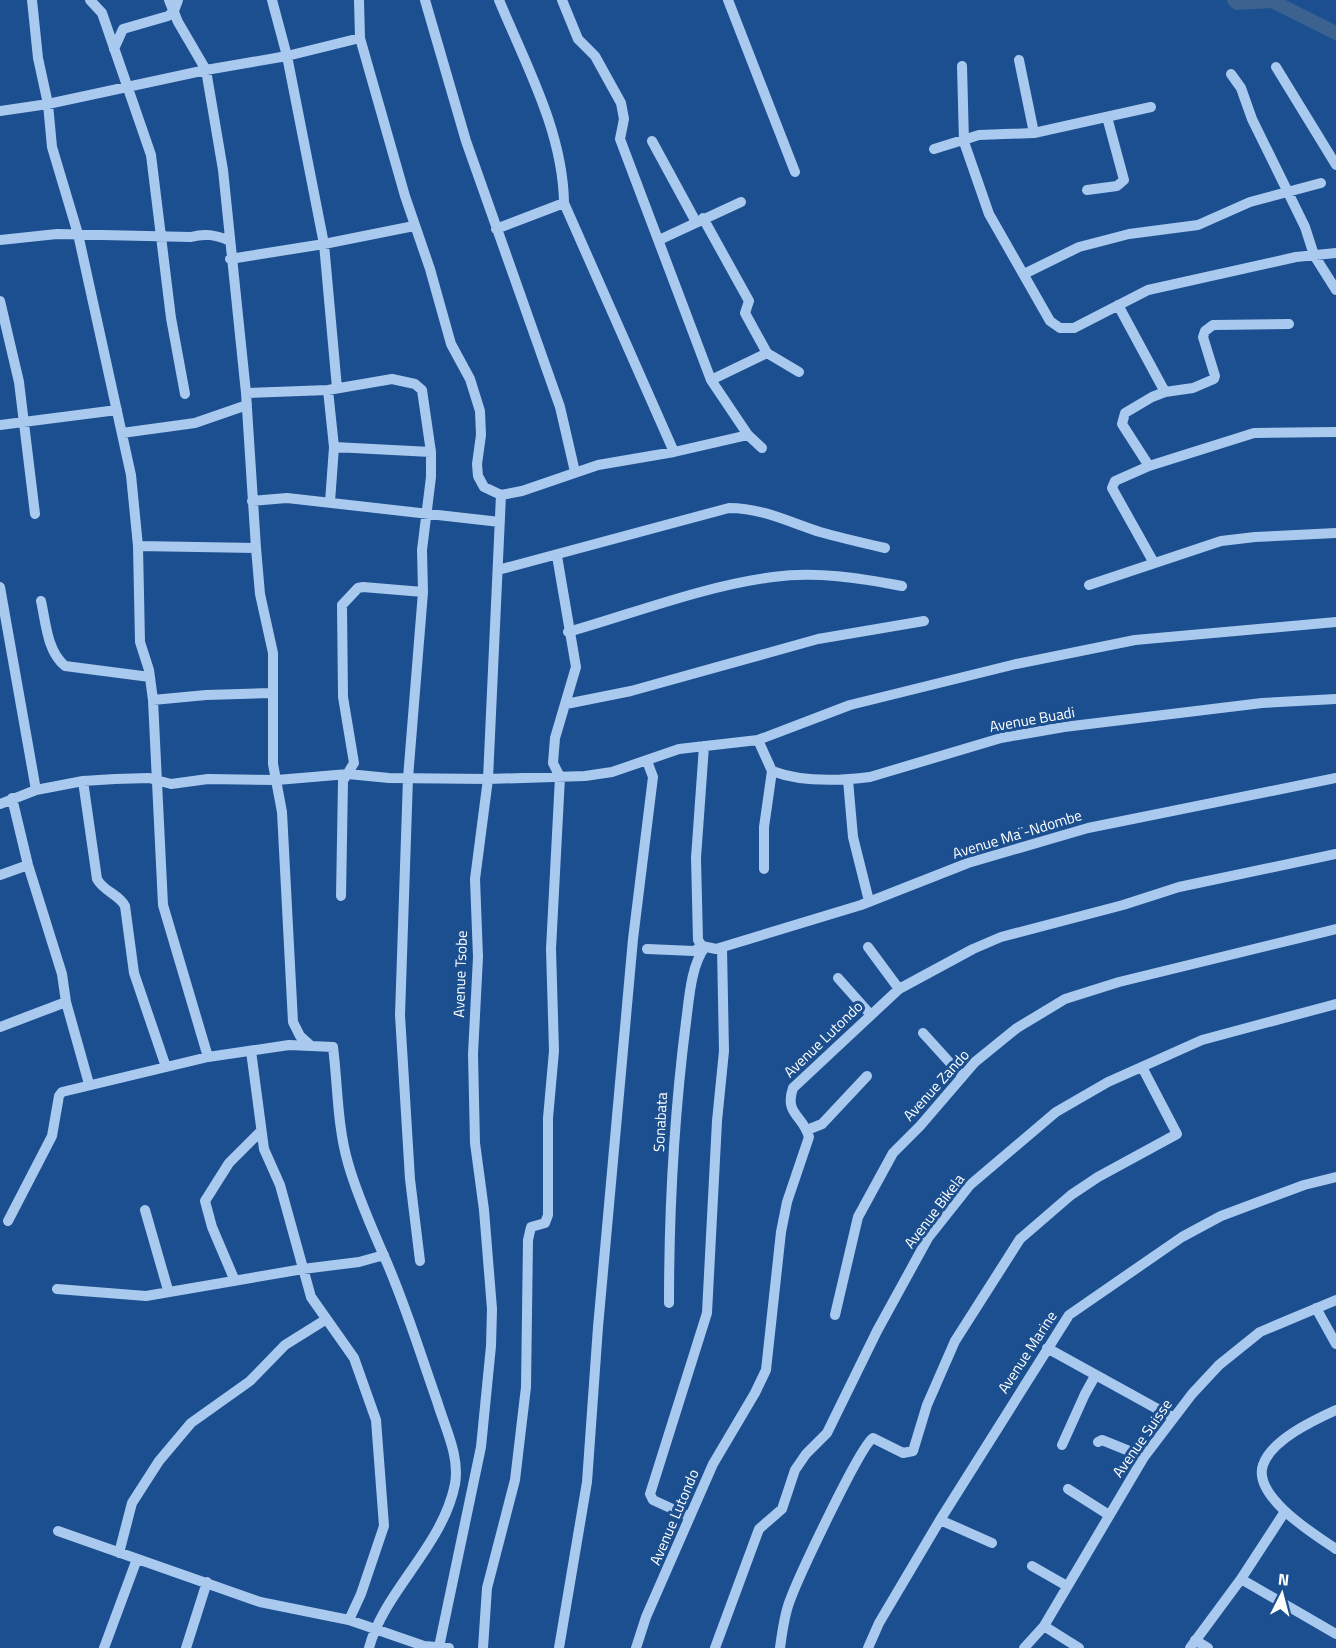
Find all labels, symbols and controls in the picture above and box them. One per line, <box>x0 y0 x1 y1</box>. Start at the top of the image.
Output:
street label: Avenue Buadi <box>988 700 1076 738</box>
street label: Avenue Ma¨-Ndombe <box>949 803 1085 865</box>
street label: Avenue Tsobe <box>447 930 473 1018</box>
street label: Avenue Lutondo <box>778 995 868 1083</box>
street label: Avenue Zando <box>897 1044 975 1126</box>
street label: Sonabata <box>647 1091 673 1152</box>
street label: Avenue Bikela <box>898 1168 970 1253</box>
street label: Avenue Marine <box>992 1306 1062 1398</box>
street label: Avenue Suisse <box>1106 1394 1178 1482</box>
street label: Avenue Lutondo <box>643 1465 705 1569</box>
north arrow <box>1252 1564 1312 1624</box>
text: N <box>1277 1567 1290 1592</box>

